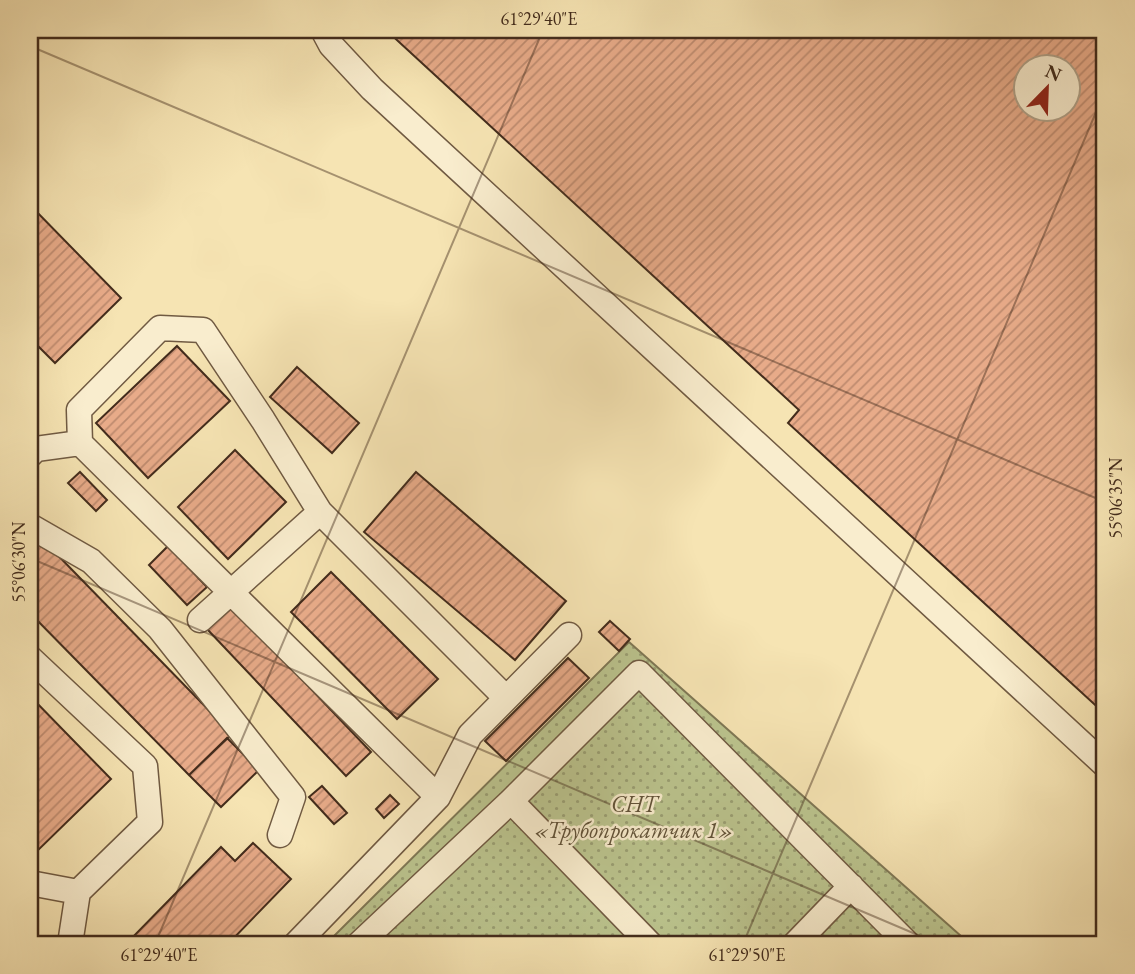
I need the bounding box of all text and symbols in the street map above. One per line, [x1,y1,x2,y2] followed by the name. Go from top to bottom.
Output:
[501,7,577,30] text: 61°29'40"E
[1012,52,1082,122] north arrow
[1041,58,1066,88] text: N
[1104,457,1127,538] text: 55°06'35"N
[7,521,30,602] text: 55°06'30"N
[534,789,734,845] park label: СНТ «Трубопрокатчик 1»
[121,943,197,966] text: 61°29'40"E
[709,943,785,966] text: 61°29'50"E

